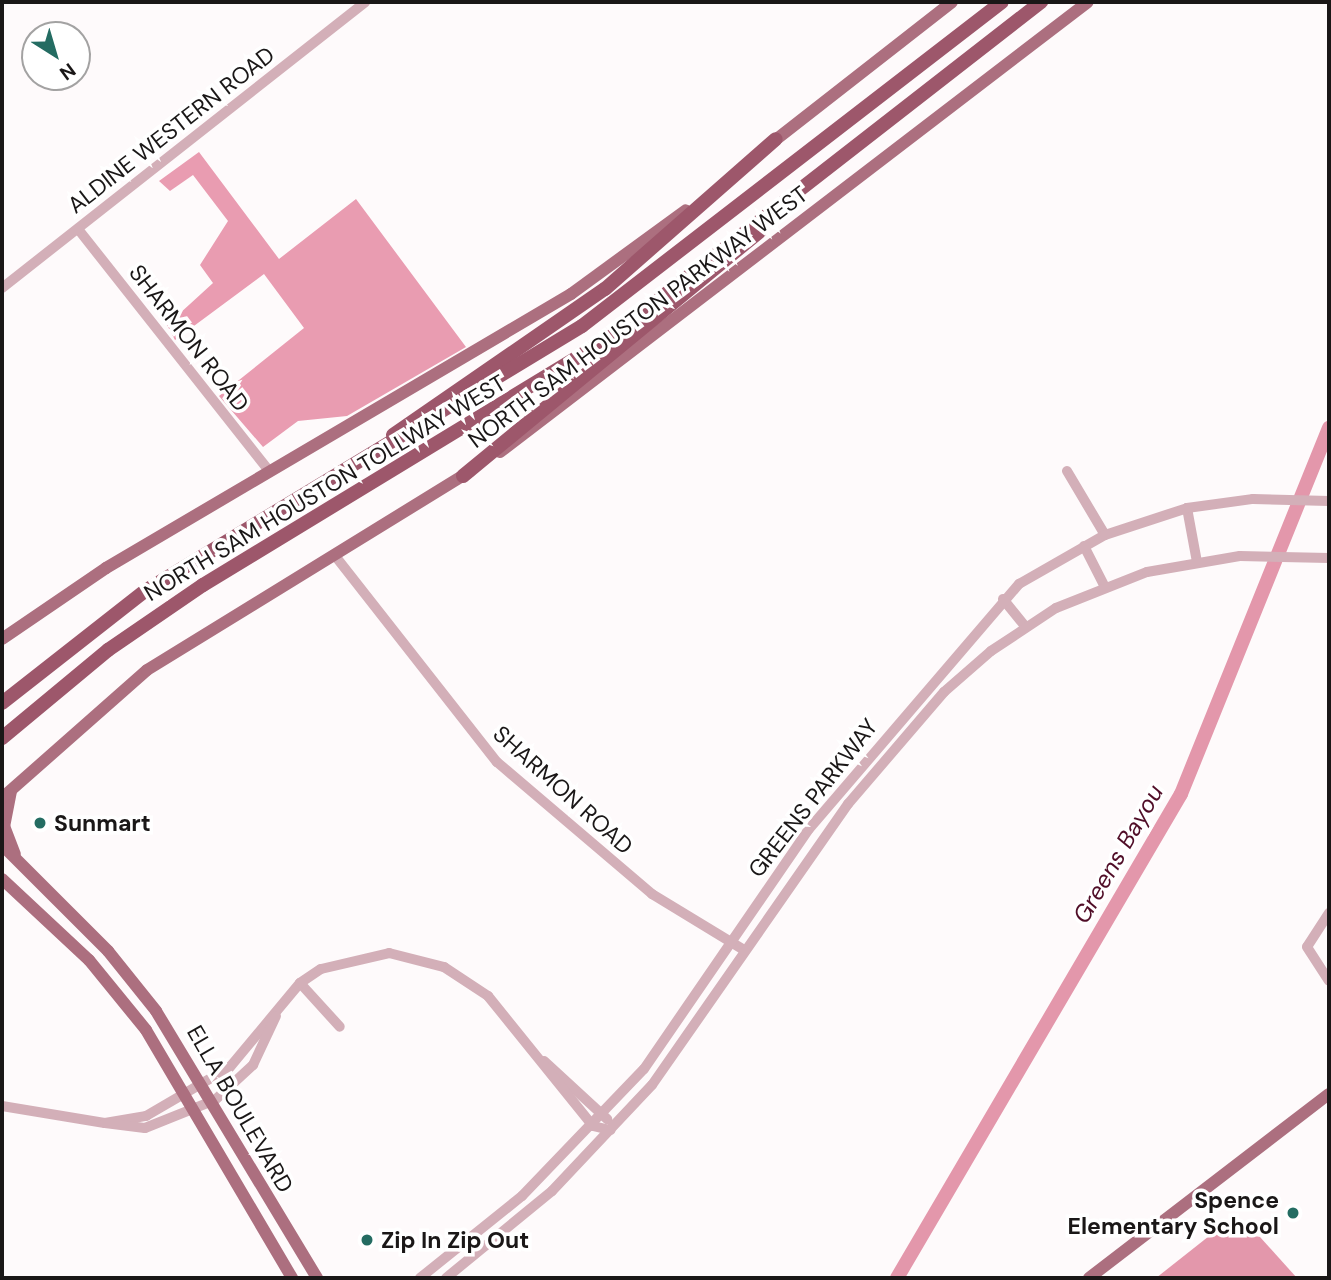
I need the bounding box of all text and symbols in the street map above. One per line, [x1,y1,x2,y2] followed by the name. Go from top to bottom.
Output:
[21,21,91,91] north arrow
[62,41,280,219] street label: ALDINE WESTERN ROAD
[463,180,813,454] street label: NORTH SAM HOUSTON PARKWAY WEST
[123,259,255,417] street label: SHARMON ROAD
[139,369,511,607] street label: NORTH SAM HOUSTON TOLLWAY WEST
[742,713,884,883] street label: GREENS PARKWAY
[487,720,639,860] street label: SHARMON ROAD
[1067,780,1169,928] water label: Greens Bayou
[54,809,151,837] place label: Sunmart
[32,815,48,831] marker: Sunmart
[181,1021,299,1197] street label: ELLA BOULEVARD
[1068,1186,1279,1240] place label: Spence Elementary School
[1285,1205,1301,1221] marker: Spence Elementary School
[381,1226,529,1254] place label: Zip In Zip Out
[359,1232,375,1248] marker: Zip In Zip Out

